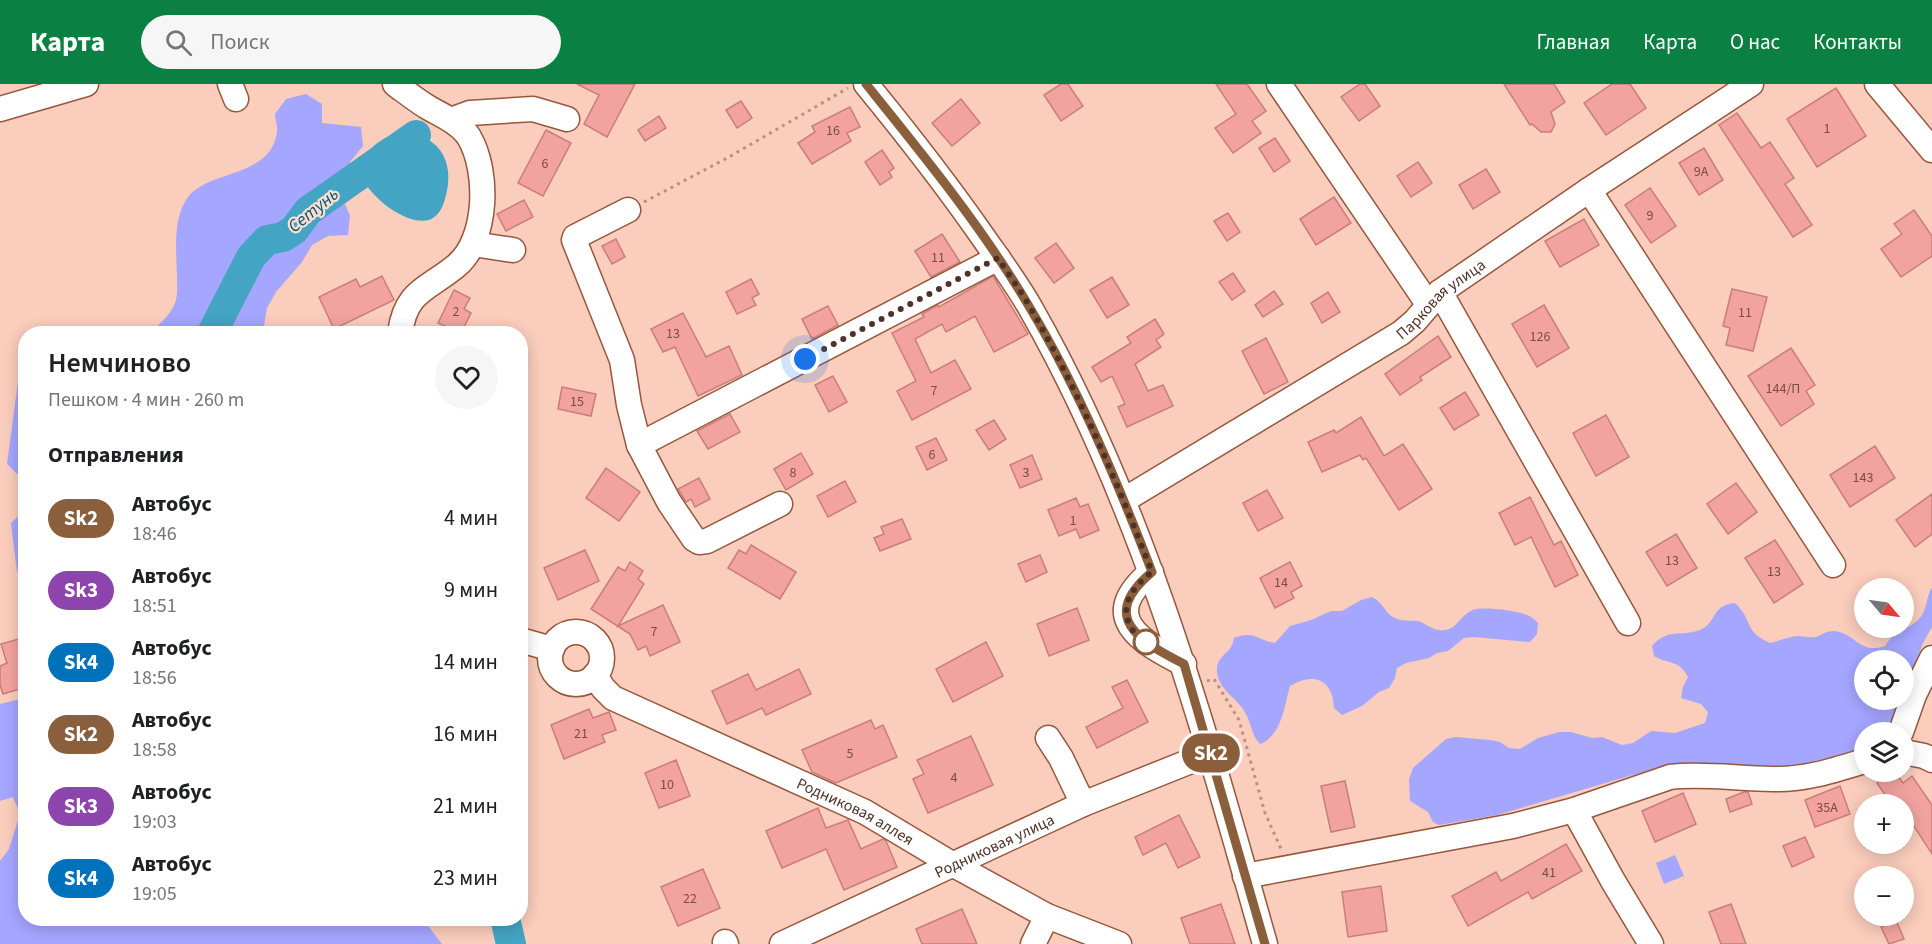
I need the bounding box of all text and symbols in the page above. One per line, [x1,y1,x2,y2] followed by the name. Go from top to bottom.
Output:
[141,15,561,69] search box
[30,22,105,62] text: Карта
[162,26,195,59] icon: search
[210,26,270,58] text: Поиск
[1537,27,1610,57] text: Главная
[1643,27,1697,57] text: Карта
[1730,27,1780,57] text: О нас
[1813,27,1902,57] text: Контакты
[1824,119,1831,139] house number: 1
[826,121,840,141] house number: 16
[542,154,549,174] house number: 6
[1694,162,1709,182] house number: 9А
[283,182,344,239] water label: Сетунь
[1647,206,1654,226] house number: 9
[931,248,945,268] house number: 11
[1391,254,1490,345] street label: Парковая улица
[453,302,460,322] house number: 2
[1738,303,1752,323] house number: 11
[666,324,680,344] house number: 13
[1530,327,1550,347] house number: 126
[48,343,191,383] text: Немчиново
[790,344,820,374] your location
[435,346,498,409] button: heart
[1766,379,1800,399] house number: 144/П
[931,381,938,401] house number: 7
[48,386,244,414] text: Пешком · 4 мин · 260 m
[570,392,584,412] house number: 15
[48,439,184,471] text: Отправления
[929,445,936,465] house number: 6
[790,463,797,483] house number: 8
[1023,463,1030,483] house number: 3
[1853,468,1873,488] house number: 143
[132,488,212,520] text: Автобус
[444,502,498,534] text: 4 мин
[64,503,98,533] text: Sk2
[1070,511,1077,531] house number: 1
[132,520,177,548] text: 18:46
[1665,551,1679,571] house number: 13
[132,560,212,592] text: Автобус
[1767,562,1781,582] house number: 13
[1274,573,1288,593] house number: 14
[444,574,498,606] text: 9 мин
[64,575,98,605] text: Sk3
[1854,578,1914,638] north arrow
[1854,578,1914,926] map controls
[132,592,177,620] text: 18:51
[651,622,658,642] house number: 7
[1133,629,1159,655] unlabelled marker
[132,632,212,664] text: Автобус
[433,646,498,678] text: 14 мин
[64,647,98,677] text: Sk4
[1854,650,1914,710] button: locate
[132,664,177,692] text: 18:56
[132,704,212,736] text: Автобус
[433,718,498,750] text: 16 мин
[64,719,98,749] text: Sk2
[1854,722,1914,782] button: layers
[574,724,588,744] house number: 21
[1176,734,1246,772] line badge: Sk2
[132,736,177,764] text: 18:58
[1194,738,1228,768] text: Sk2
[847,744,854,764] house number: 5
[951,768,958,788] house number: 4
[793,773,918,851] street label: Родниковая аллея
[660,775,674,795] house number: 10
[132,776,212,808] text: Автобус
[433,790,498,822] text: 21 мин
[64,791,98,821] text: Sk3
[1854,794,1914,854] button: +
[1816,798,1838,818] house number: 35А
[132,808,177,836] text: 19:03
[931,809,1058,884] street label: Родниковая улица
[132,848,212,880] text: Автобус
[433,862,498,894] text: 23 мин
[64,863,98,893] text: Sk4
[1542,863,1556,883] house number: 41
[1854,866,1914,926] button: −
[132,880,177,908] text: 19:05
[683,889,697,909] house number: 22

